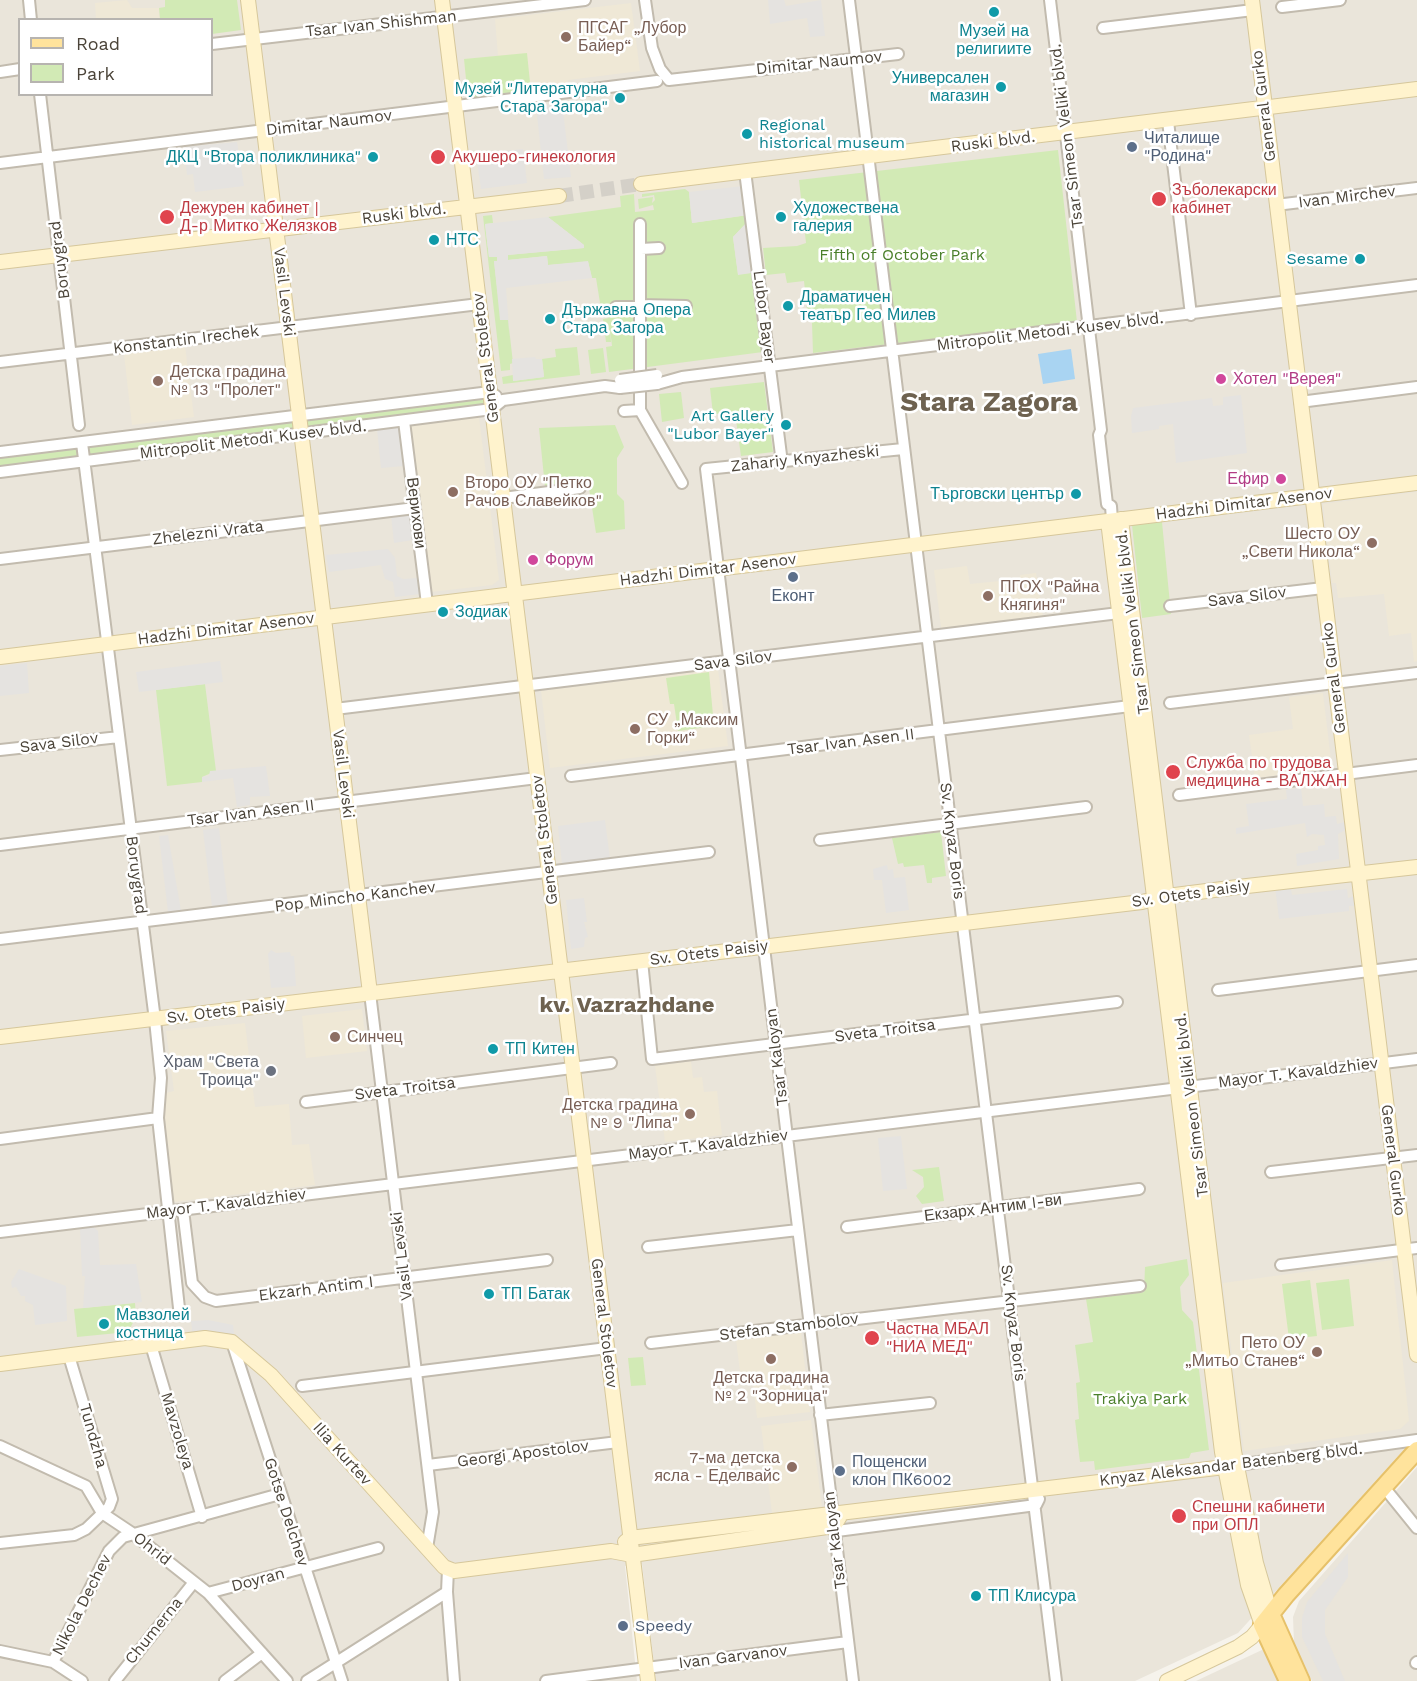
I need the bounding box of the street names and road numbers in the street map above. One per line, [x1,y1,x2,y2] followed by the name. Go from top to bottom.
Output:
[304,7,458,41] street label: Tsar Ivan Shishman
[1046,43,1088,229] street label: Tsar Simeon Veliki blvd.
[755,47,883,79] street label: Dimitar Naumov
[1248,49,1280,163] street label: General Gurko
[265,106,393,140] street label: Dimitar Naumov
[950,127,1036,157] street label: Ruski blvd.
[1297,182,1397,212] street label: Ivan Mirchev
[361,199,447,229] street label: Ruski blvd.
[46,220,74,300] street label: Boruygrad
[269,246,299,338] street label: Vasil Levski
[749,269,779,365] street label: Lubor Bayer
[469,292,503,424] street label: General Stoletov
[935,309,1165,355] street label: Mitropolit Metodi Kusev blvd.
[112,322,260,358] street label: Konstantin Irechek
[138,417,368,463] street label: Mitropolit Metodi Kusev blvd.
[730,442,880,476] street label: Zahariy Knyazheski
[402,476,430,550] street label: Верихови
[1155,484,1333,524] street label: Hadzhi Dimitar Asenov
[151,517,265,549] street label: Zhelezni Vrata
[1112,529,1154,715] street label: Tsar Simeon Veliki blvd.
[619,550,797,590] street label: Hadzhi Dimitar Asenov
[1207,583,1287,611] street label: Sava Silov
[137,609,315,649] street label: Hadzhi Dimitar Asenov
[1318,621,1350,735] street label: General Gurko
[693,647,773,675] street label: Sava Silov
[786,725,916,759] street label: Tsar Ivan Asen II
[328,728,358,820] street label: Vasil Levski
[19,729,99,757] street label: Sava Silov
[528,774,562,906] street label: General Stoletov
[935,781,969,901] street label: Sv. Knyaz Boris
[186,796,316,830] street label: Tsar Ivan Asen II
[122,835,150,915] street label: Boruygrad
[1131,876,1251,912] street label: Sv. Otets Paisiy
[273,878,437,916] street label: Pop Mincho Kanchev
[649,936,769,970] street label: Sv. Otets Paisiy
[166,994,286,1028] street label: Sv. Otets Paisiy
[761,1007,793,1107] street label: Tsar Kaloyan
[1171,1012,1213,1198] street label: Tsar Simeon Veliki blvd.
[833,1015,937,1047] street label: Sveta Troitsa
[1217,1054,1379,1092] street label: Mayor T. Kavaldzhiev
[353,1073,457,1105] street label: Sveta Troitsa
[1377,1103,1409,1217] street label: General Gurko
[627,1126,789,1164] street label: Mayor T. Kavaldzhiev
[145,1185,307,1223] street label: Mayor T. Kavaldzhiev
[923,1190,1063,1226] street label: Екзарх Антим I-ви
[387,1210,417,1302] street label: Vasil Levski
[587,1257,621,1389] street label: General Stoletov
[996,1263,1030,1383] street label: Sv. Knyaz Boris
[258,1272,374,1306] street label: Ekzarh Antim I
[718,1309,860,1345] street label: Stefan Stambolov
[156,1390,198,1472] street label: Mavzoleya
[75,1402,111,1470] street label: Tundzha
[309,1418,375,1490] street label: Ilia Kurtev
[456,1436,590,1472] street label: Georgi Apostolov
[1098,1439,1364,1491] street label: Knyaz Aleksandar Batenberg blvd.
[259,1455,313,1569] street label: Gotse Delchev
[819,1490,851,1590] street label: Tsar Kaloyan
[129,1528,175,1570] street label: Ohrid
[48,1551,116,1659] street label: Nikola Dechev
[229,1564,287,1596] street label: Doyran
[121,1594,187,1668] street label: Chumerna
[678,1641,788,1673] street label: Ivan Garvanov

